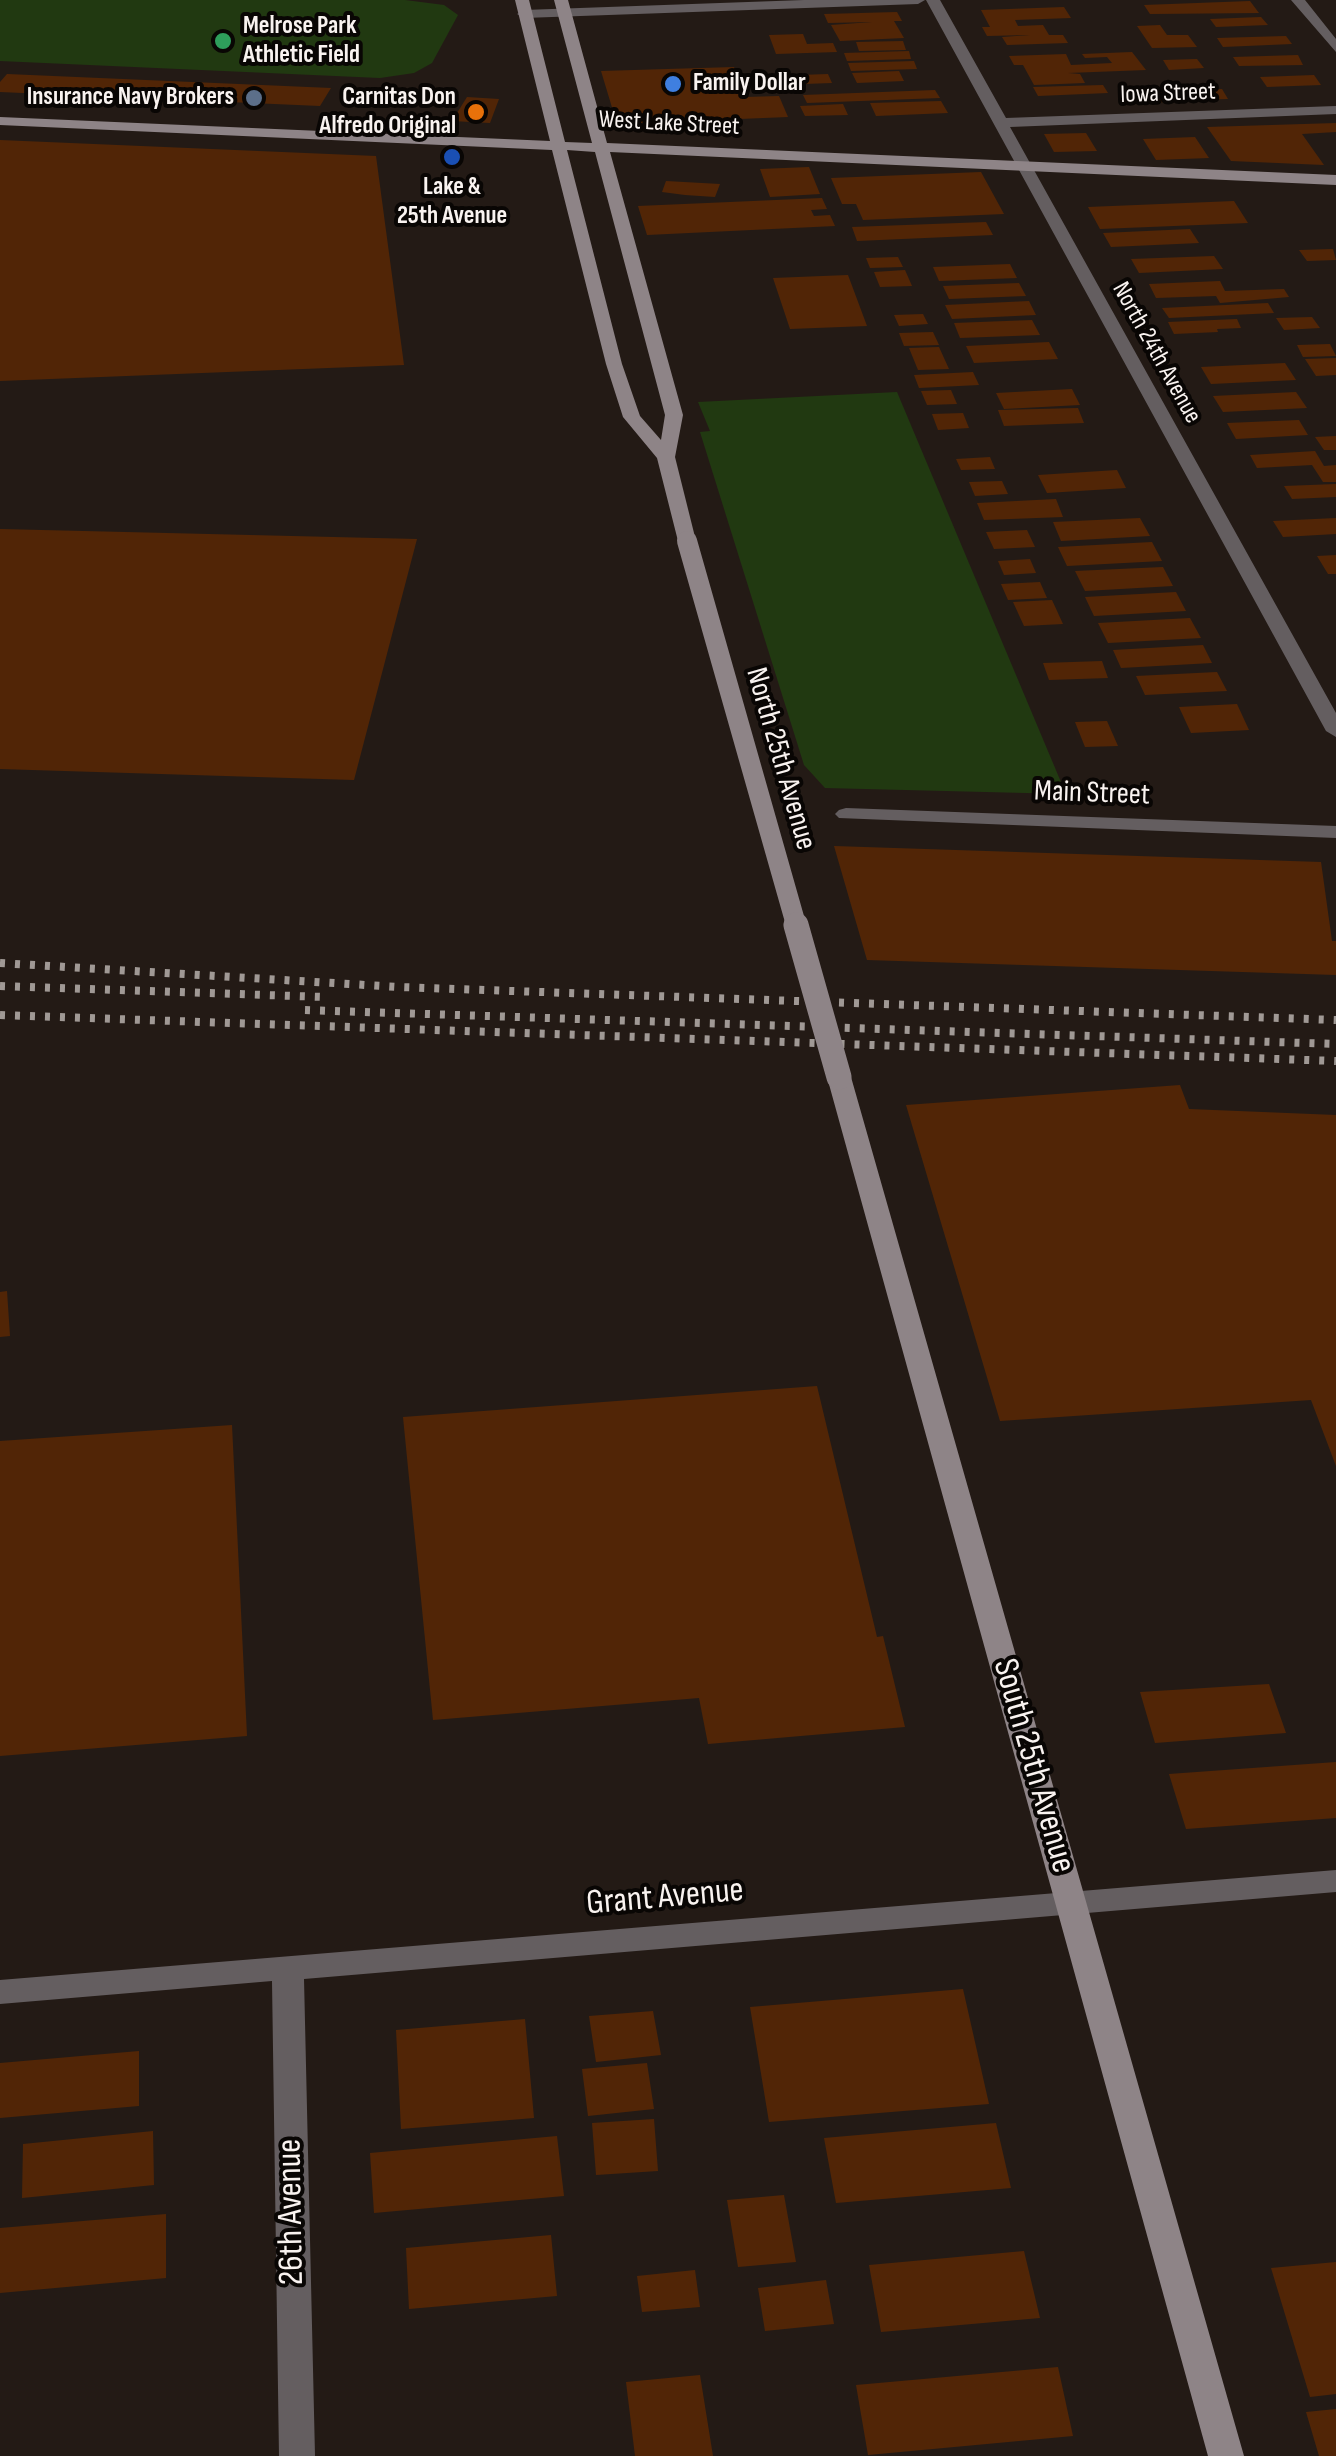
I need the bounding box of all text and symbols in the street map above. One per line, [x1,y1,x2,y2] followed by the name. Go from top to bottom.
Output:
[243,12,360,71] place label: Melrose Park Athletic Field
[212,30,234,52] marker: Melrose Park Athletic Field
[693,69,806,99] place label: Family Dollar
[662,73,684,95] marker: Family Dollar
[1120,77,1216,111] street label: Iowa Street
[27,83,234,113] place label: Insurance Navy Brokers
[319,83,456,142] place label: Carnitas Don Alfredo Original
[243,87,265,109] marker: Insurance Navy Brokers
[465,101,487,123] marker: Carnitas Don Alfredo Original
[598,105,740,143] street label: West Lake Street
[441,146,463,168] marker: Lake & 25th Avenue
[397,173,507,232] place label: Lake & 25th Avenue
[1105,277,1207,429] street label: North 24th Avenue
[737,664,823,854] street label: North 25th Avenue
[1033,774,1151,814] street label: Main Street
[982,1654,1084,1878] street label: South 25th Avenue
[585,1870,745,1926] street label: Grant Avenue
[270,2138,314,2286] street label: 26th Avenue

